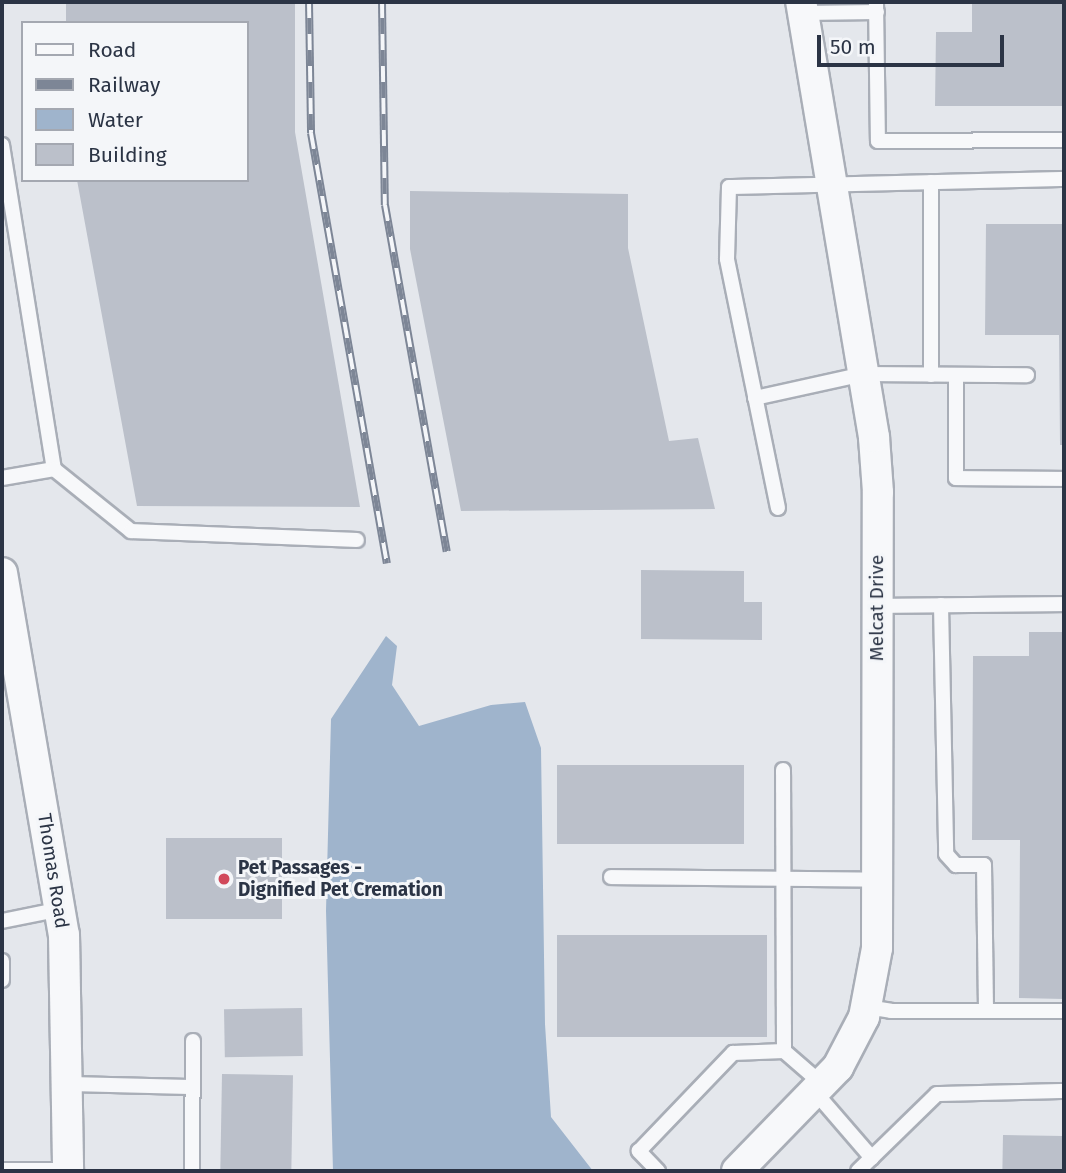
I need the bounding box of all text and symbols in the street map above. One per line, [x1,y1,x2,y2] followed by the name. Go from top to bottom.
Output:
[21,21,248,182] legend
[821,21,1008,65] scale bar
[830,34,876,60] text: 50 m
[88,37,136,63] text: Road
[88,72,160,98] text: Railway
[88,107,143,133] text: Water
[88,142,167,168] text: Building
[866,555,888,661] street label: Melcat Drive
[33,812,73,930] street label: Thomas Road
[238,857,443,901] place label: Pet Passages - Dignified Pet Cremation
[216,871,232,887] marker: Pet Passages - Dignified Pet Cremation

